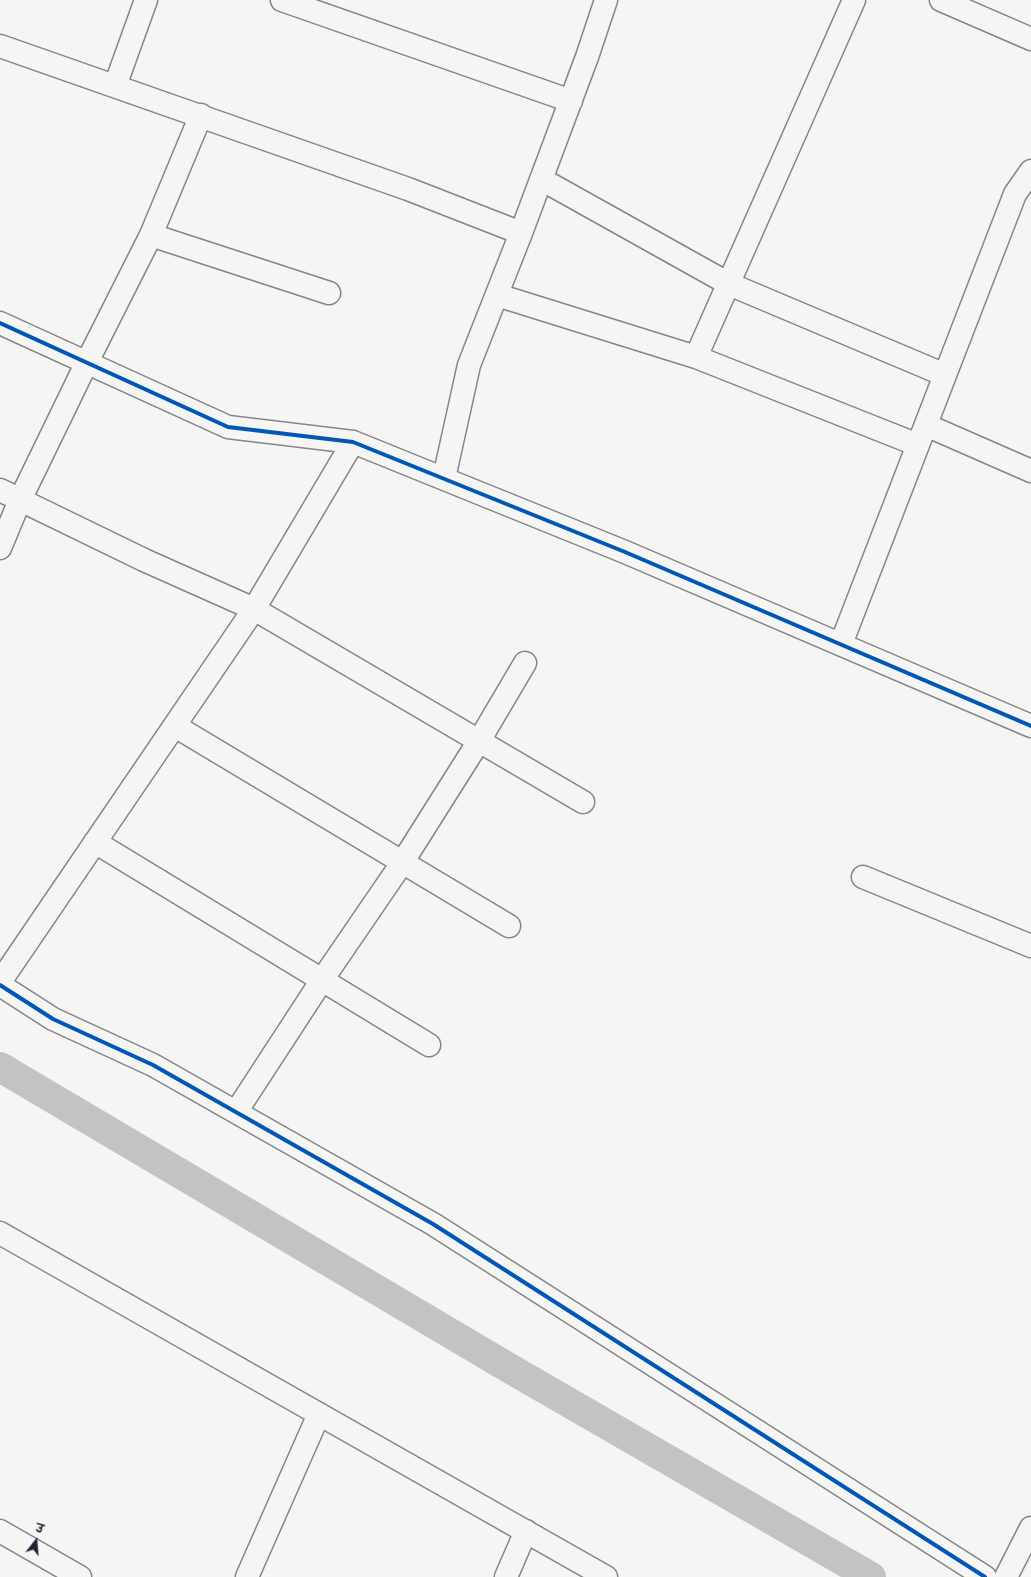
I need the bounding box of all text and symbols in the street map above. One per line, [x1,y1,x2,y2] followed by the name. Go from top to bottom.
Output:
[16,1521,56,1561] north arrow
[34,1522,45,1536] text: उ

